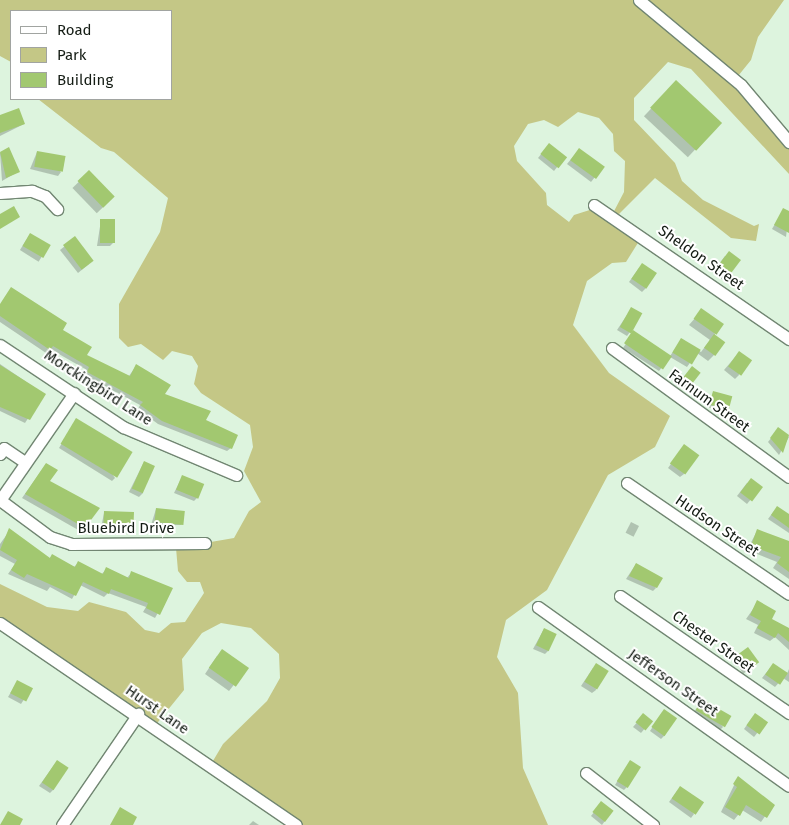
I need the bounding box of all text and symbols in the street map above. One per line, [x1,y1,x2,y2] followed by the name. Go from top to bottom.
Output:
[10,10,172,100] legend
[57,21,92,39] text: Road
[57,46,87,64] text: Park
[57,71,113,89] text: Building
[655,222,747,294] street label: Sheldon Street
[41,346,155,430] street label: Morckingbird Lane
[665,366,753,436] street label: Farnum Street
[672,491,762,561] street label: Hudson Street
[77,520,175,538] street label: Bluebird Drive
[669,607,757,677] street label: Chester Street
[625,645,721,721] street label: Jefferson Street
[122,682,192,738] street label: Hurst Lane

